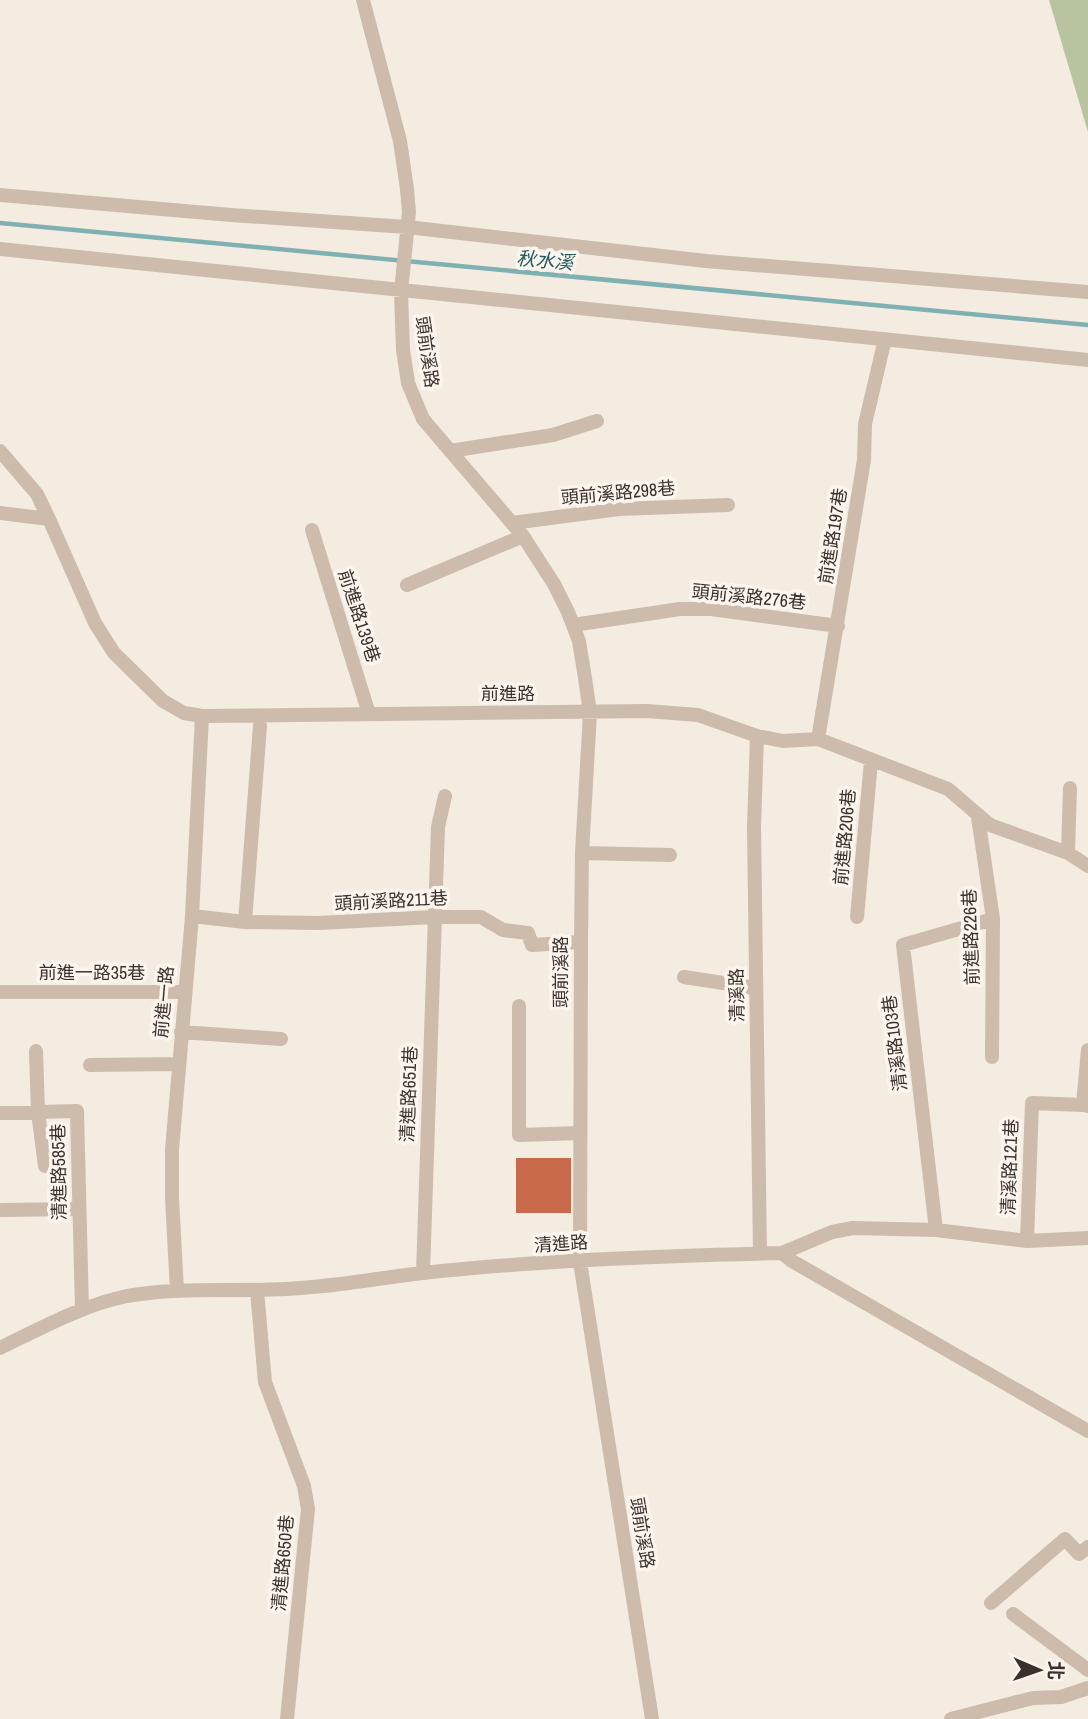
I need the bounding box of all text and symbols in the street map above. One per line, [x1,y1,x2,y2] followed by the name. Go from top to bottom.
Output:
[515,245,578,276] water label: 秋水溪
[410,315,445,389] street label: 頭前溪路
[560,475,676,510] street label: 頭前溪路298巷
[813,486,852,586] street label: 前進路197巷
[333,566,386,666] street label: 前進路139巷
[691,578,807,615] street label: 頭前溪路276巷
[481,681,535,706] street label: 前進路
[828,788,861,886] street label: 前進路206巷
[334,885,448,916] street label: 頭前溪路211巷
[956,888,985,986] street label: 前進路226巷
[548,936,573,1008] street label: 頭前溪路
[39,960,145,985] street label: 前進一路35巷
[148,965,179,1039] street label: 前進一路
[724,968,749,1022] street label: 清溪路
[876,994,913,1093] street label: 清溪路103巷
[394,1045,423,1143] street label: 清進路651巷
[995,1118,1024,1216] street label: 清溪路121巷
[45,1123,72,1221] street label: 清進路585巷
[533,1229,589,1258] street label: 清進路
[625,1495,660,1570] street label: 頭前溪路
[266,1514,299,1612] street label: 清進路650巷
[1004,1635,1074,1705] north arrow
[1043,1661,1069,1681] text: 北

